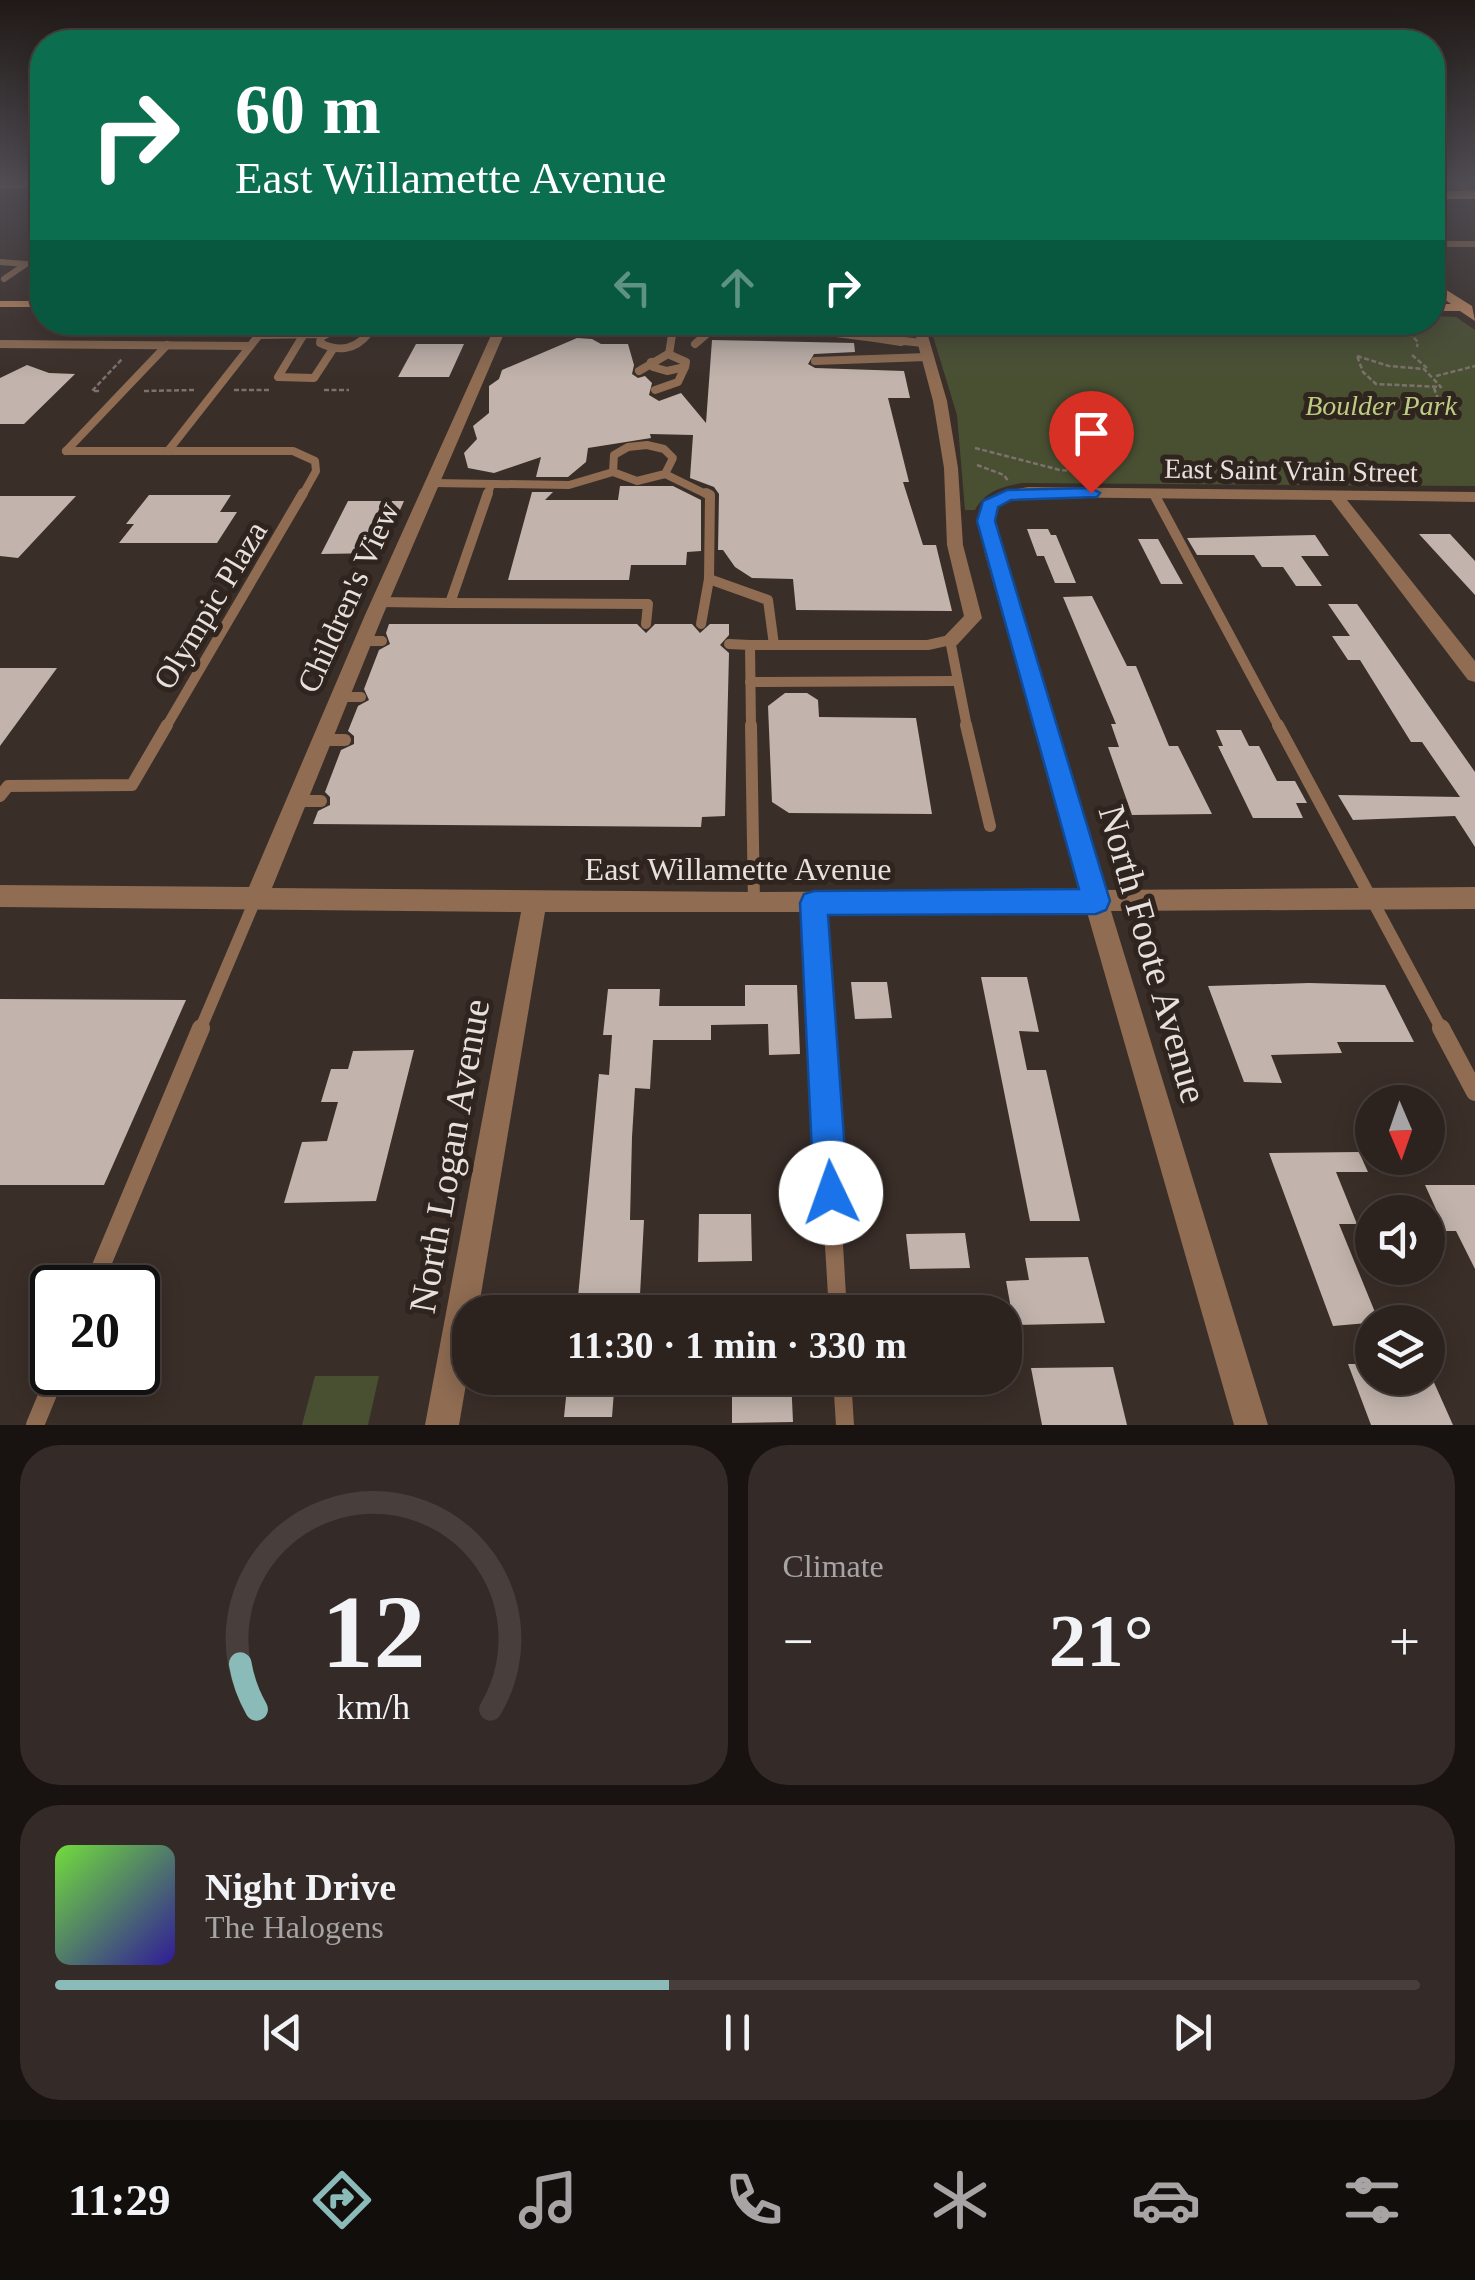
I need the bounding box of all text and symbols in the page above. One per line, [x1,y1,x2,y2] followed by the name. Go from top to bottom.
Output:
[70,70,200,200] icon: right
[235,71,381,148] text: 60 m
[235,153,666,203] text: East Willamette Avenue
[605,260,660,315] icon: left
[710,260,765,315] icon: ahead
[815,260,870,315] icon: right
[1305,390,1457,421] park label: Boulder Park
[1049,391,1134,494] pin
[1064,406,1119,461] icon: arrive
[1164,453,1418,488] street label: East Saint Vrain Street
[290,496,406,698] street label: Children's View
[146,515,274,695] street label: Olympic Plaza
[1090,800,1216,1108] street label: North Foote Avenue
[585,851,891,887] street label: East Willamette Avenue
[401,996,497,1316] street label: North Logan Avenue
[1355,1085,1445,1175] north arrow
[1355,1085,1445,1395] map controls
[779,1141,883,1245] position arrow
[1355,1195,1445,1285] button: sound
[30,1265,160,1395] speed limit sign: 20
[1355,1305,1445,1395] button: layers
[567,1324,907,1366] text: 11:30 · 1 min · 330 m
[783,1548,884,1584] text: Climate
[322,1574,426,1689] text: 12
[1049,1599,1154,1682] text: 21°
[783,1611,814,1672] text: −
[1389,1611,1420,1672] text: +
[337,1687,411,1727] text: km/h
[205,1866,396,1908] text: Night Drive
[205,1909,384,1945] text: The Halogens
[255,2005,310,2060] icon: previous
[710,2005,765,2060] icon: pause
[1165,2005,1220,2060] icon: next
[307,2165,377,2235] icon: directions
[513,2165,583,2235] icon: music
[719,2165,789,2235] icon: phone
[925,2165,995,2235] icon: climate
[1131,2165,1201,2235] icon: car
[1337,2165,1407,2235] icon: filters
[68,2175,171,2225] text: 11:29

